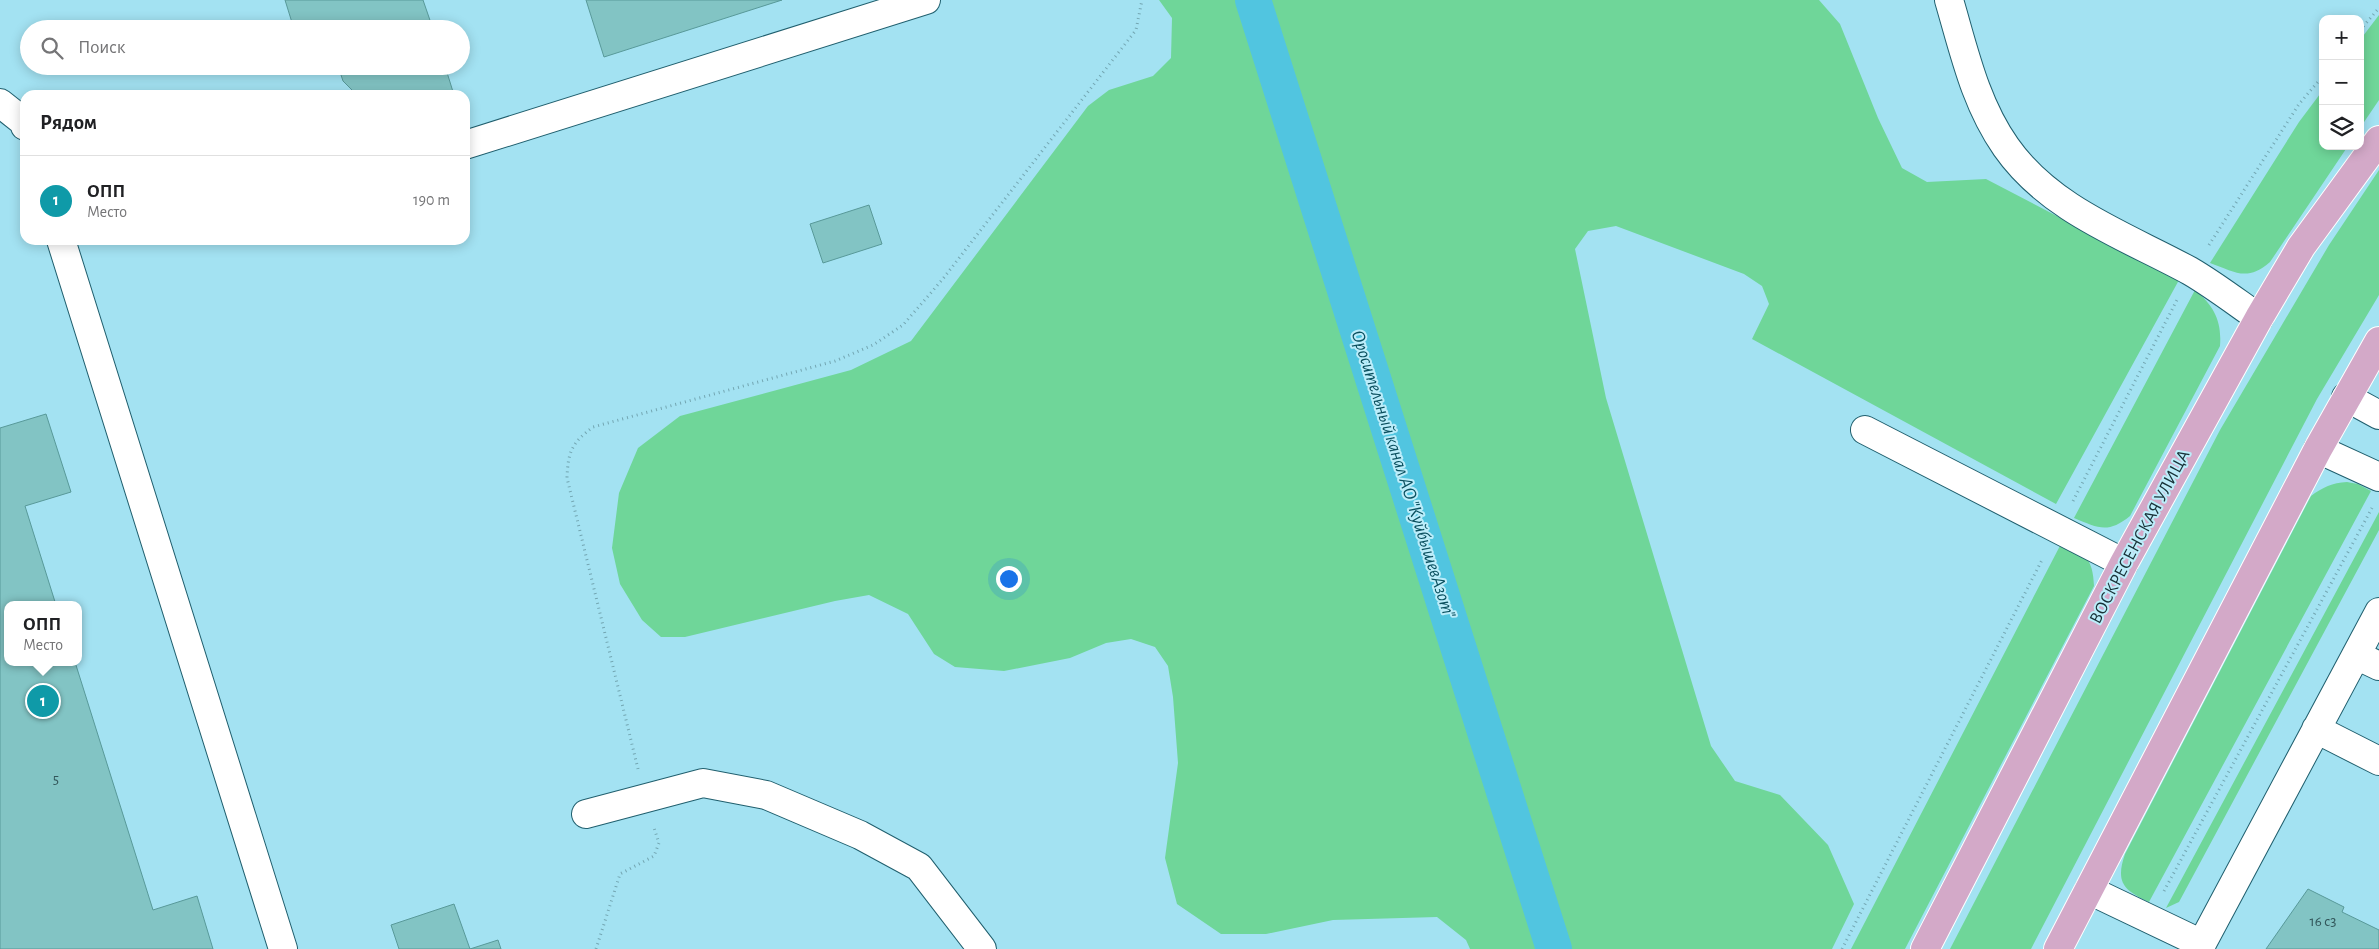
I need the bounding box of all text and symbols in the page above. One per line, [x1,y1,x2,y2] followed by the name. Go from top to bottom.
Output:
[2319,15,2364,150] map controls
[2319,15,2364,60] button: +
[20,20,470,75] search box
[38,34,66,62] icon: search
[78,38,125,57] text: Поиск
[2319,60,2364,105] button: −
[2319,105,2364,150] button: layers
[40,112,97,133] text: Рядом
[87,182,125,201] text: ОПП
[53,192,59,208] text: 1
[413,192,450,208] text: 190 m
[87,204,127,220] text: Место
[1347,328,1459,621] water label: Оросительный канал АО "КуйбышевАзот"
[2087,447,2194,627] street label: ВОСКРЕСЕНСКАЯ УЛИЦА
[996,566,1022,592] your location
[4,601,82,666] popup
[23,615,61,634] text: ОПП
[23,637,63,653] text: Место
[27,682,59,720] pin: 1
[53,772,59,787] house number: 5
[2310,914,2336,929] house number: 16 с3

